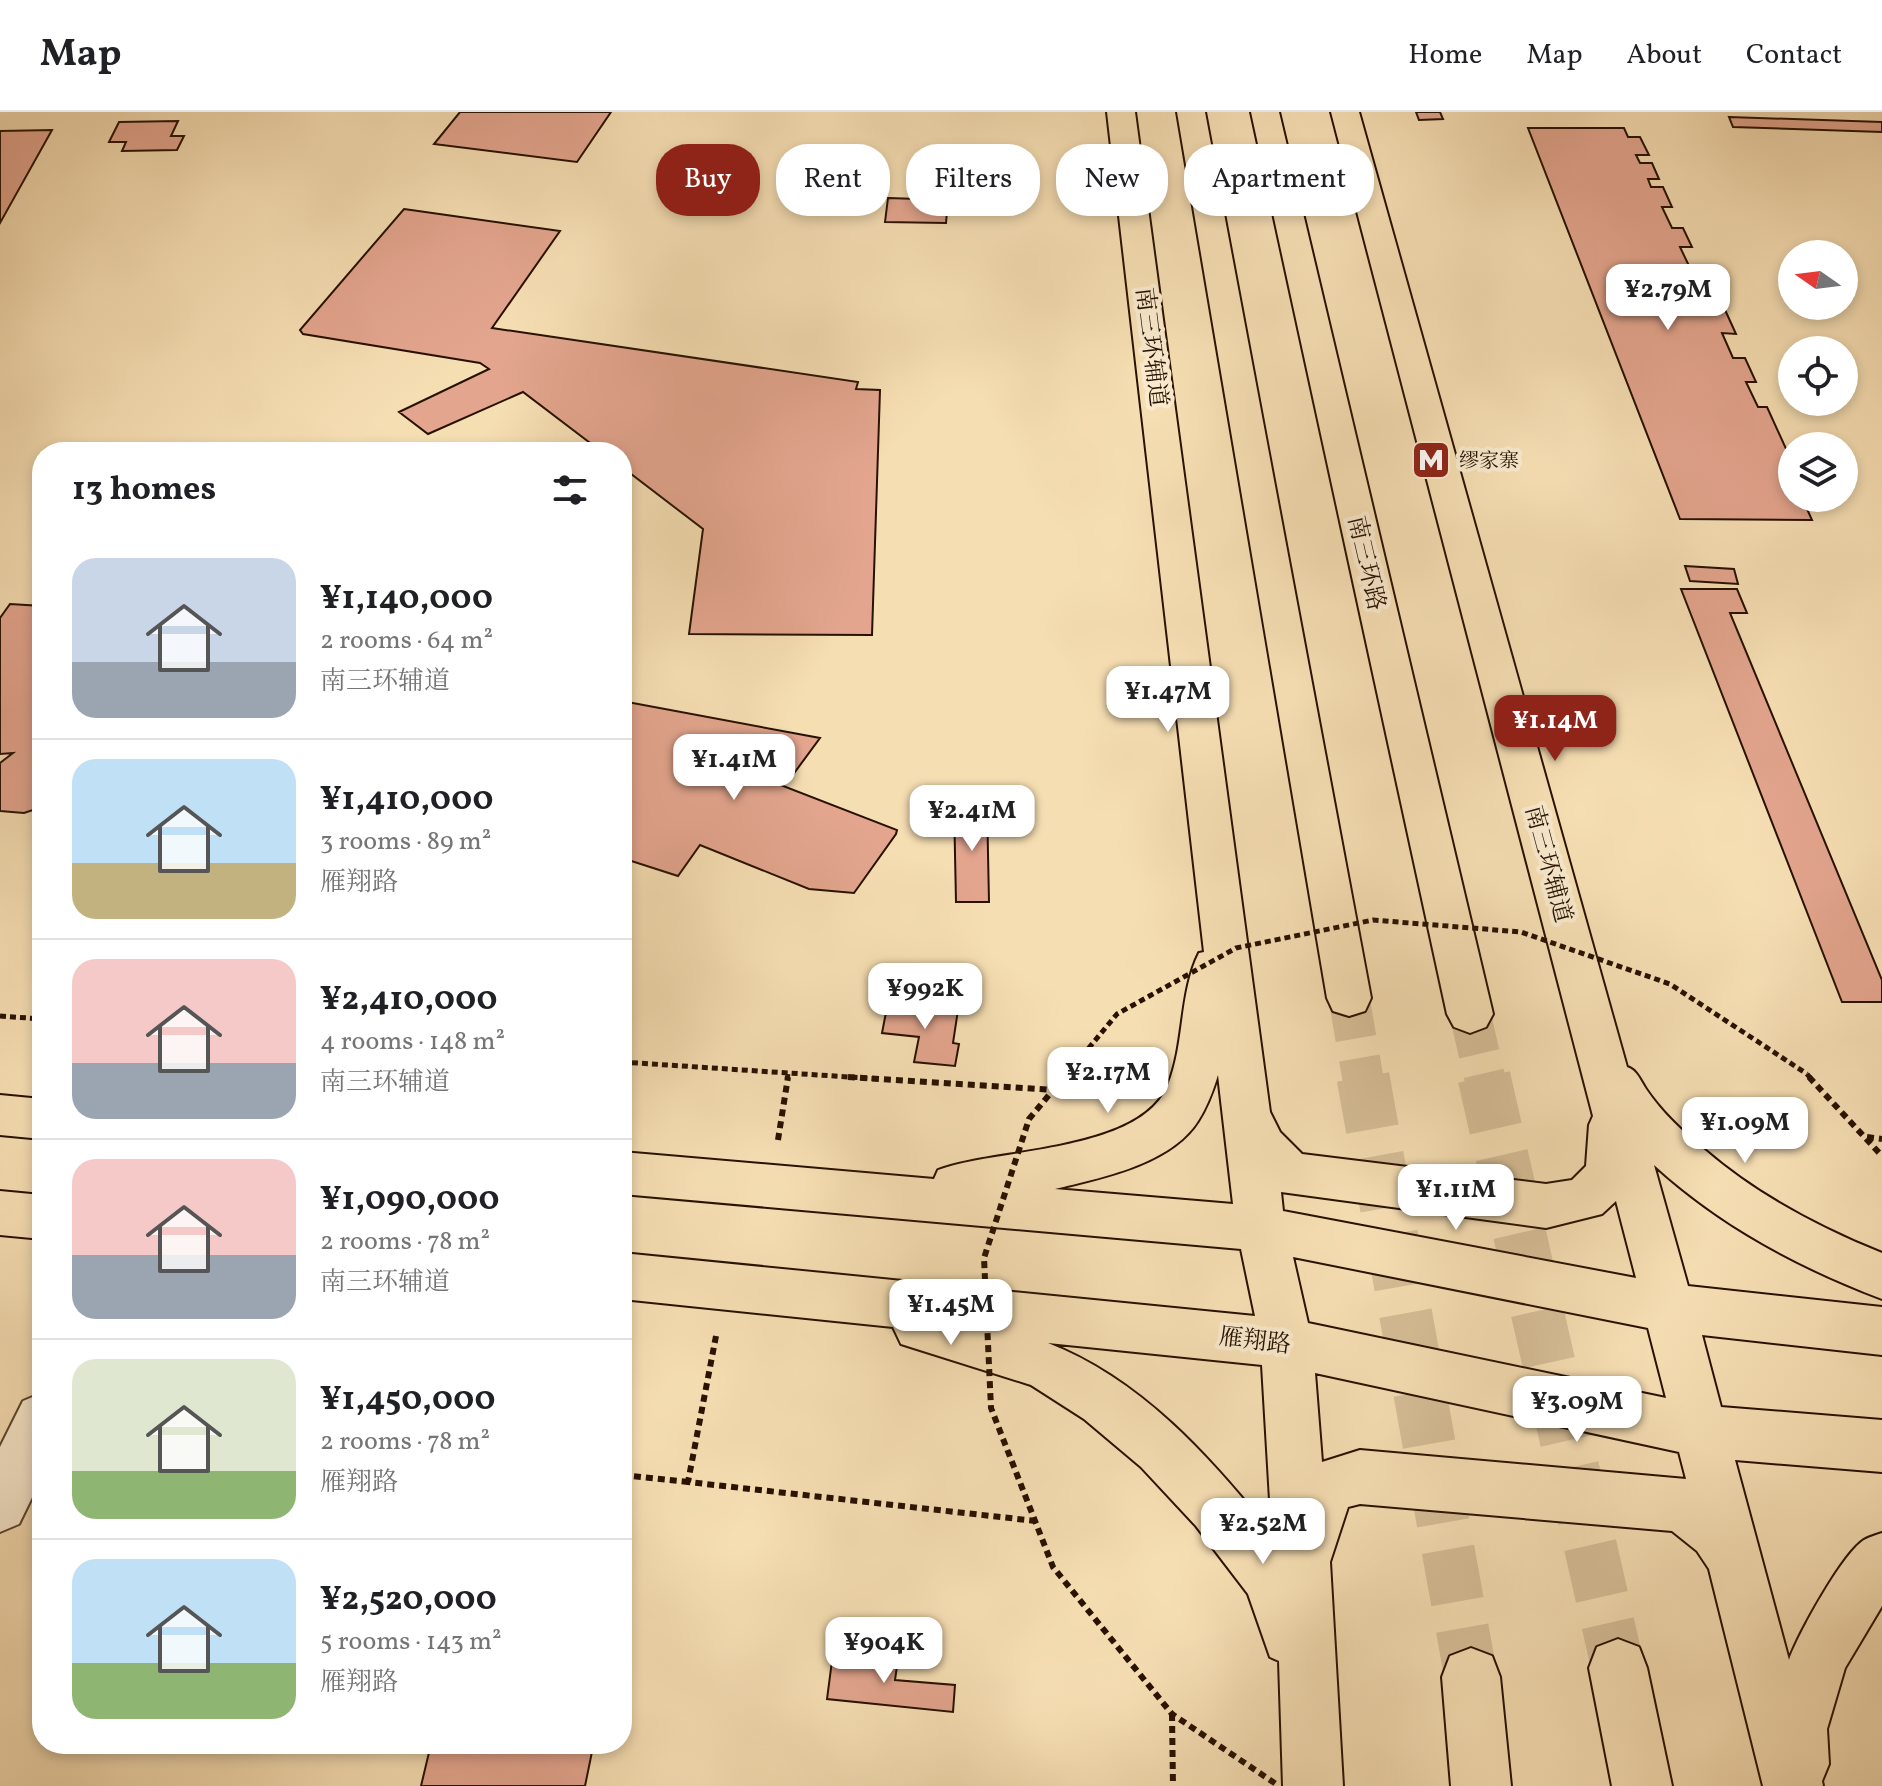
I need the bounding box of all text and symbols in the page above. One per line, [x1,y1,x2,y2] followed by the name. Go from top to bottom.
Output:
[40,29,121,82] text: Map
[1408,36,1482,75] text: Home
[1526,36,1582,75] text: Map
[1626,36,1702,75] text: About
[1746,36,1842,75] text: Contact
[656,144,760,216] chip: Buy
[776,144,890,216] chip: Rent
[906,144,1040,216] chip: Filters
[1056,144,1168,216] chip: New
[1184,144,1374,216] chip: Apartment
[1778,240,1858,320] north arrow
[1778,240,1858,512] map controls
[1603,264,1733,332] pin: ¥2.79M
[1624,272,1712,308] text: ¥2.79M
[1126,286,1174,409] street label: 南三环辅道
[1778,336,1858,416] button: locate
[1778,432,1858,512] button: layers
[1410,439,1452,481] metro station icon: 缪家寨
[1459,448,1519,476] place label: 缪家寨
[72,467,216,514] text: 13 homes
[548,468,592,512] icon: filters
[1338,513,1392,614] street label: 南三环路
[320,576,493,623] text: ¥1,140,000
[136,590,232,686] icon: home
[320,623,493,659] text: 2 rooms · 64 m²
[320,664,450,700] text: 南三环辅道
[1103,666,1233,734] pin: ¥1.47M
[1124,674,1212,710] text: ¥1.47M
[1490,695,1620,763] pin: ¥1.14M
[1512,703,1598,739] text: ¥1.14M
[669,734,799,802] pin: ¥1.41M
[691,742,777,778] text: ¥1.41M
[320,777,494,824] text: ¥1,410,000
[907,785,1037,853] pin: ¥2.41M
[136,791,232,887] icon: home
[928,793,1016,829] text: ¥2.41M
[1515,802,1579,927] street label: 南三环辅道
[320,824,491,860] text: 3 rooms · 89 m²
[320,865,398,901] text: 雁翔路
[869,963,981,1031] pin: ¥992K
[886,971,964,1007] text: ¥992K
[320,977,498,1024] text: ¥2,410,000
[136,991,232,1087] icon: home
[320,1024,505,1060] text: 4 rooms · 148 m²
[1043,1047,1173,1115] pin: ¥2.17M
[1065,1055,1151,1091] text: ¥2.17M
[320,1065,450,1101] text: 南三环辅道
[1680,1097,1810,1165] pin: ¥1.09M
[1700,1105,1790,1141] text: ¥1.09M
[1391,1164,1521,1232] pin: ¥1.11M
[1416,1172,1496,1208] text: ¥1.11M
[320,1177,499,1224] text: ¥1,090,000
[136,1191,232,1287] icon: home
[320,1224,490,1260] text: 2 rooms · 78 m²
[320,1265,450,1301] text: 南三环辅道
[886,1279,1016,1347] pin: ¥1.45M
[907,1287,995,1323] text: ¥1.45M
[1217,1321,1293,1363] street label: 雁翔路
[1512,1376,1642,1444] pin: ¥3.09M
[320,1377,495,1424] text: ¥1,450,000
[1531,1384,1623,1420] text: ¥3.09M
[136,1391,232,1487] icon: home
[320,1424,490,1460] text: 2 rooms · 78 m²
[320,1465,398,1501] text: 雁翔路
[1198,1498,1328,1566] pin: ¥2.52M
[1219,1506,1307,1542] text: ¥2.52M
[320,1577,497,1624] text: ¥2,520,000
[136,1591,232,1687] icon: home
[828,1617,940,1685] pin: ¥904K
[320,1624,502,1660] text: 5 rooms · 143 m²
[843,1625,925,1661] text: ¥904K
[320,1665,398,1701] text: 雁翔路

